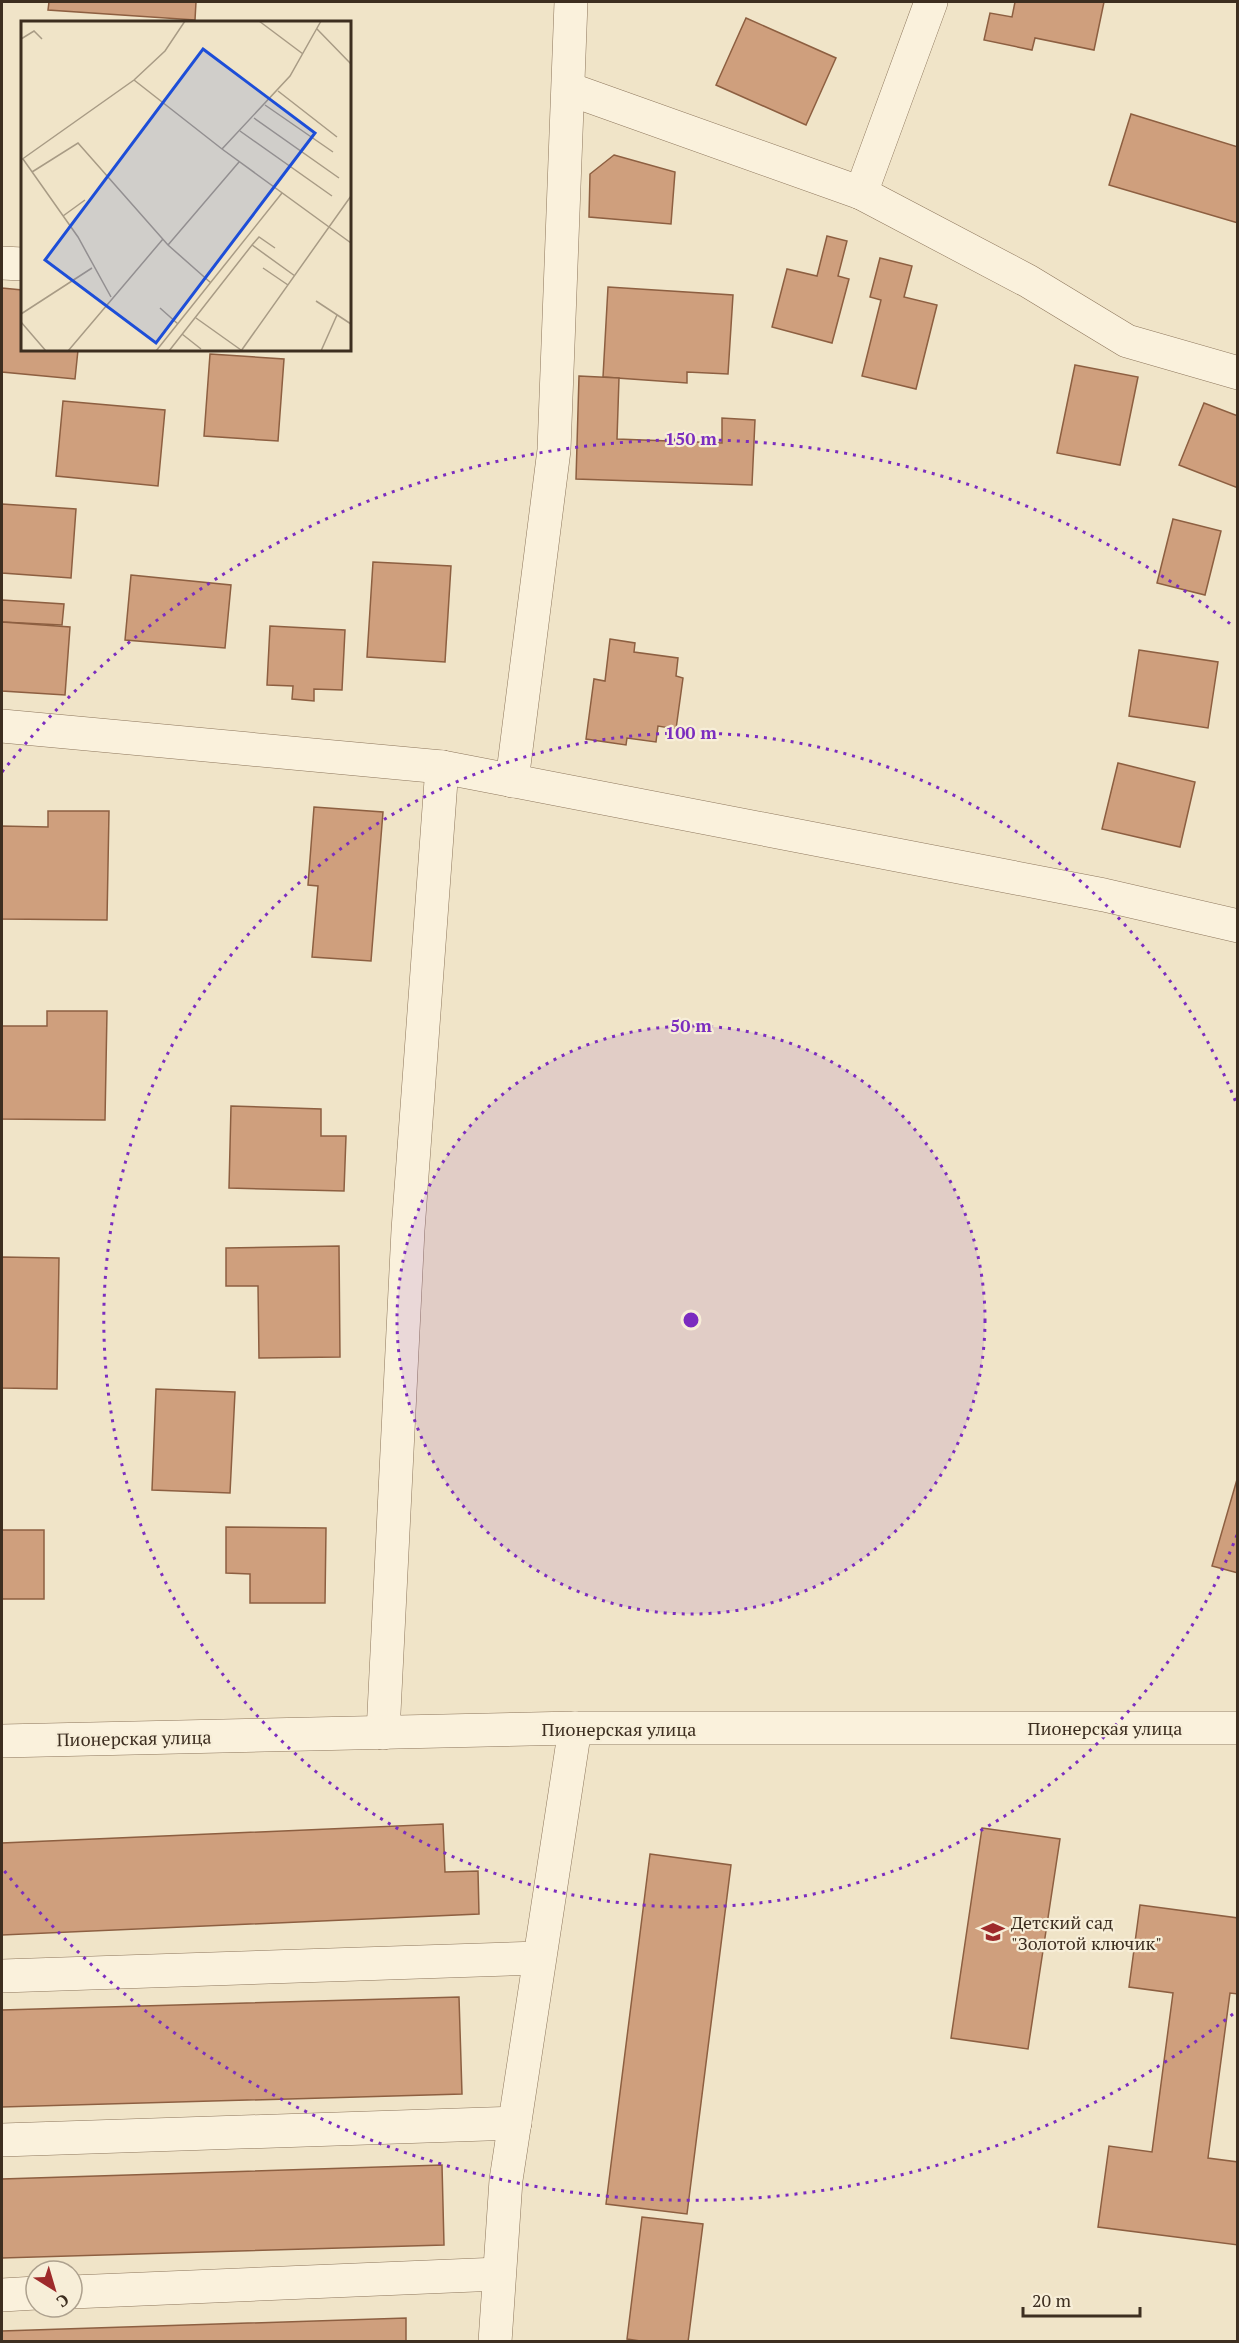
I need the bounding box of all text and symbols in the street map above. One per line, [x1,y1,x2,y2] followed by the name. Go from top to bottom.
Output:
[21,21,351,351] inset map
[665,426,717,450] text: 150 m
[665,720,717,744] text: 100 m
[670,1013,712,1037] text: 50 m
[681,1310,701,1330] centre of rings
[1028,1716,1182,1740] street label: Пионерская улица
[542,1717,696,1741] street label: Пионерская улица
[56,1725,212,1751] street label: Пионерская улица
[1011,1910,1162,1955] place label: Детский сад "Золотой ключик"
[980,1919,1006,1945] school or university icon: Детский сад "Золотой ключик"
[24,2259,84,2319] north arrow
[1023,2280,1140,2318] scale bar
[1032,2288,1072,2312] text: 20 m
[52,2289,74,2313] text: С

